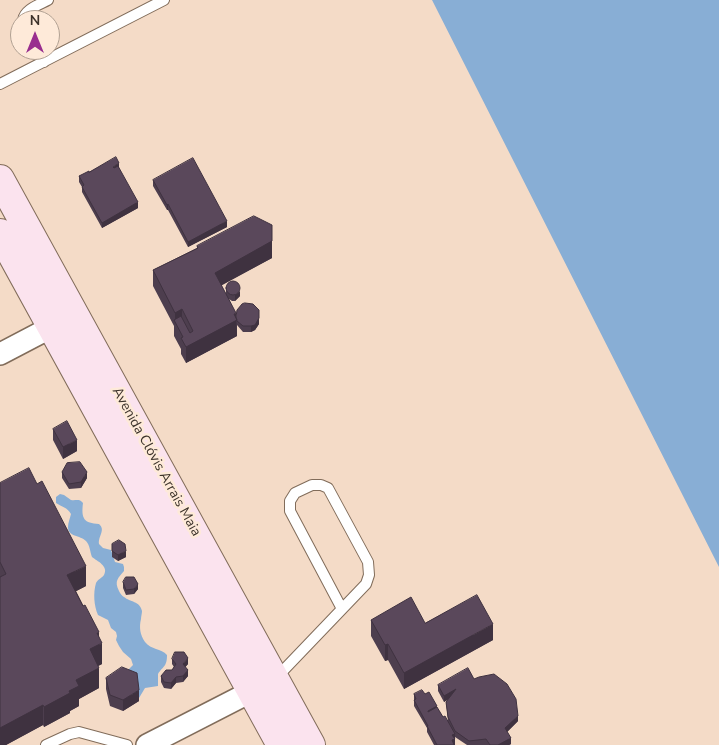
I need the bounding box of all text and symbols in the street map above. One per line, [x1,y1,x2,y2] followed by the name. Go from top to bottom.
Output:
[10,10,60,60] north arrow
[30,11,40,30] text: N
[108,384,204,540] street label: Avenida Clóvis Arrais Maia

